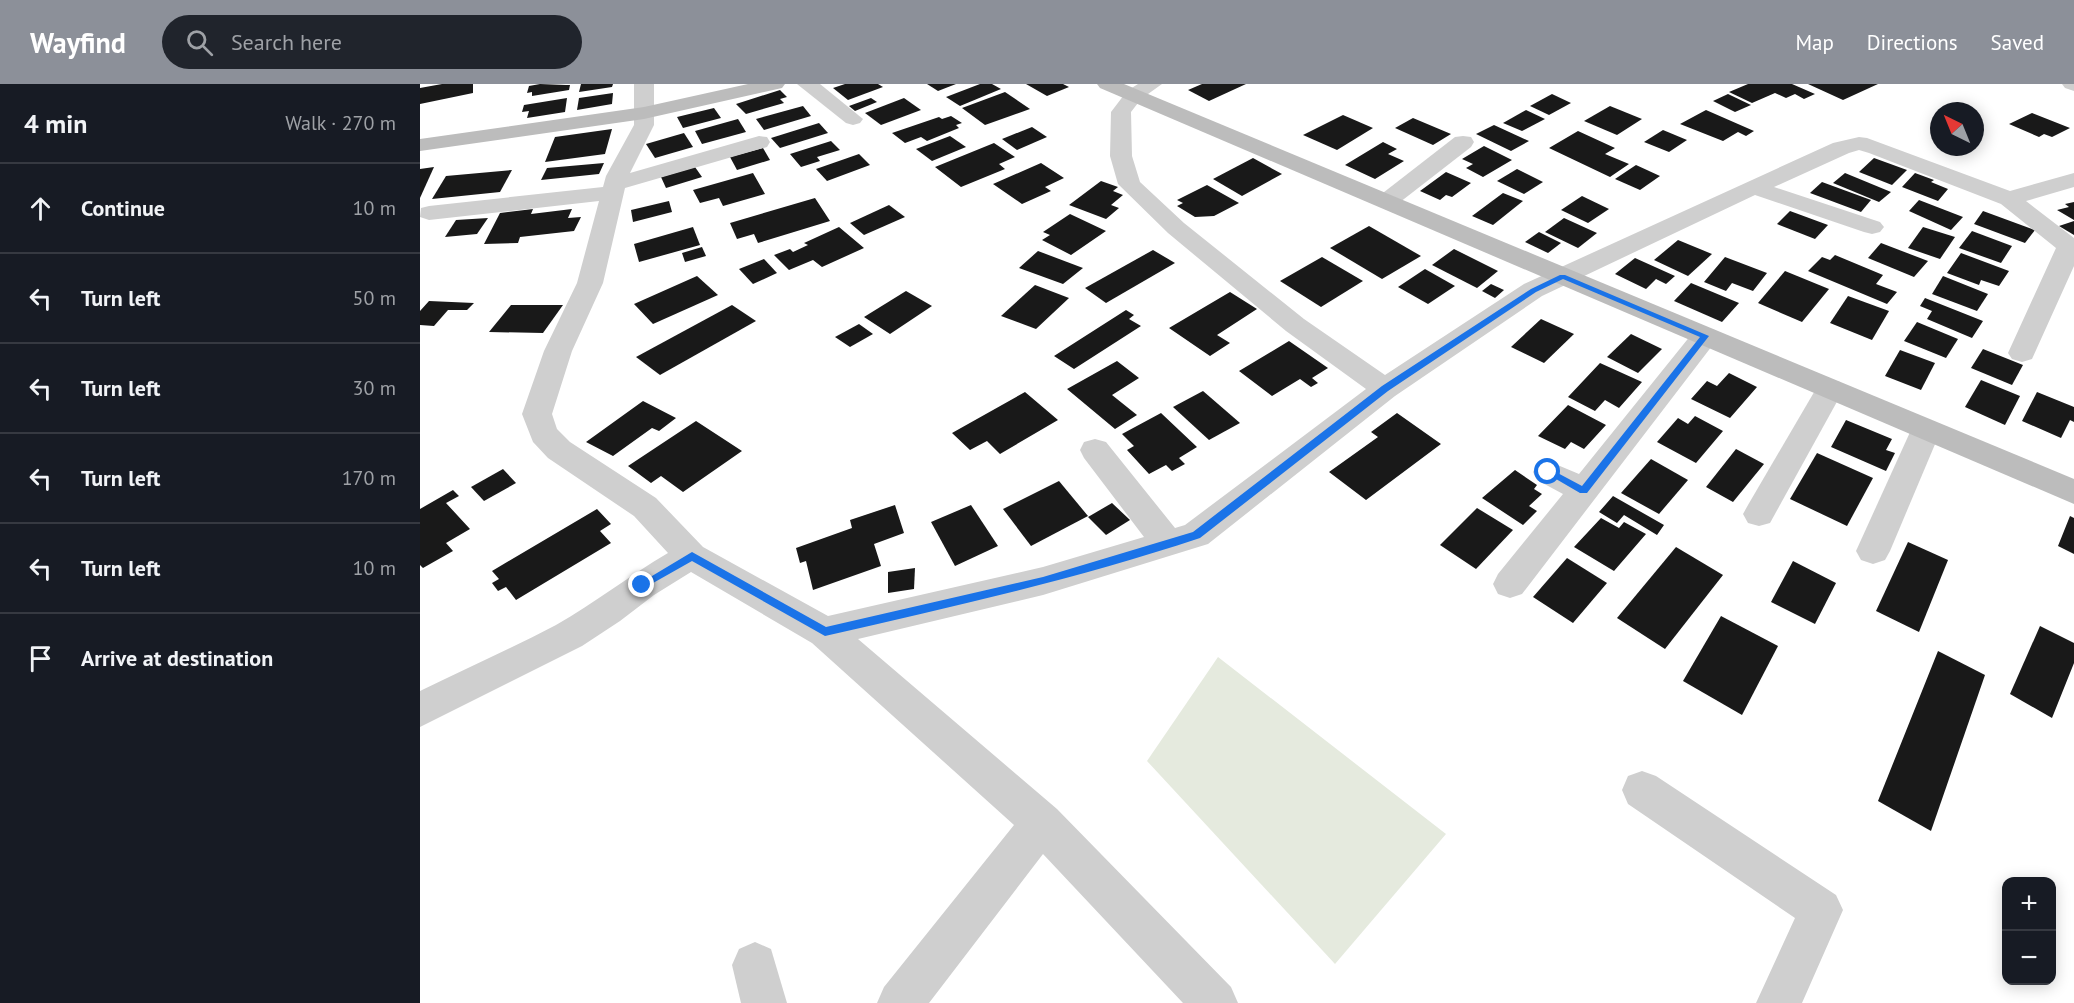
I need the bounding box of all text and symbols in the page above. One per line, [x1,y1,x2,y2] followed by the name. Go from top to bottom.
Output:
[162,15,582,69] search box
[30,24,126,61] text: Wayfind
[183,26,216,59] icon: search
[231,28,342,56] text: Search here
[1795,29,1834,56] text: Map
[1867,29,1958,56] text: Directions
[1991,29,2044,56] text: Saved
[1930,102,1984,156] north arrow
[24,107,87,140] text: 4 min
[285,110,396,136] text: Walk · 270 m
[24,192,57,225] icon: ahead
[81,194,165,222] text: Continue
[353,195,396,221] text: 10 m
[24,282,57,315] icon: left
[81,284,161,312] text: Turn left
[353,285,396,311] text: 50 m
[24,372,57,405] icon: left
[81,374,161,402] text: Turn left
[353,375,396,401] text: 30 m
[1534,458,1560,484] route start
[24,462,57,495] icon: left
[81,464,161,492] text: Turn left
[342,465,396,491] text: 170 m
[24,552,57,585] icon: left
[81,554,161,582] text: Turn left
[353,555,396,581] text: 10 m
[628,571,654,597] route end
[24,642,57,675] icon: arrive
[81,644,273,672] text: Arrive at destination
[2002,877,2056,985] map controls
[2002,877,2056,931] button: +
[2002,931,2056,985] button: −

